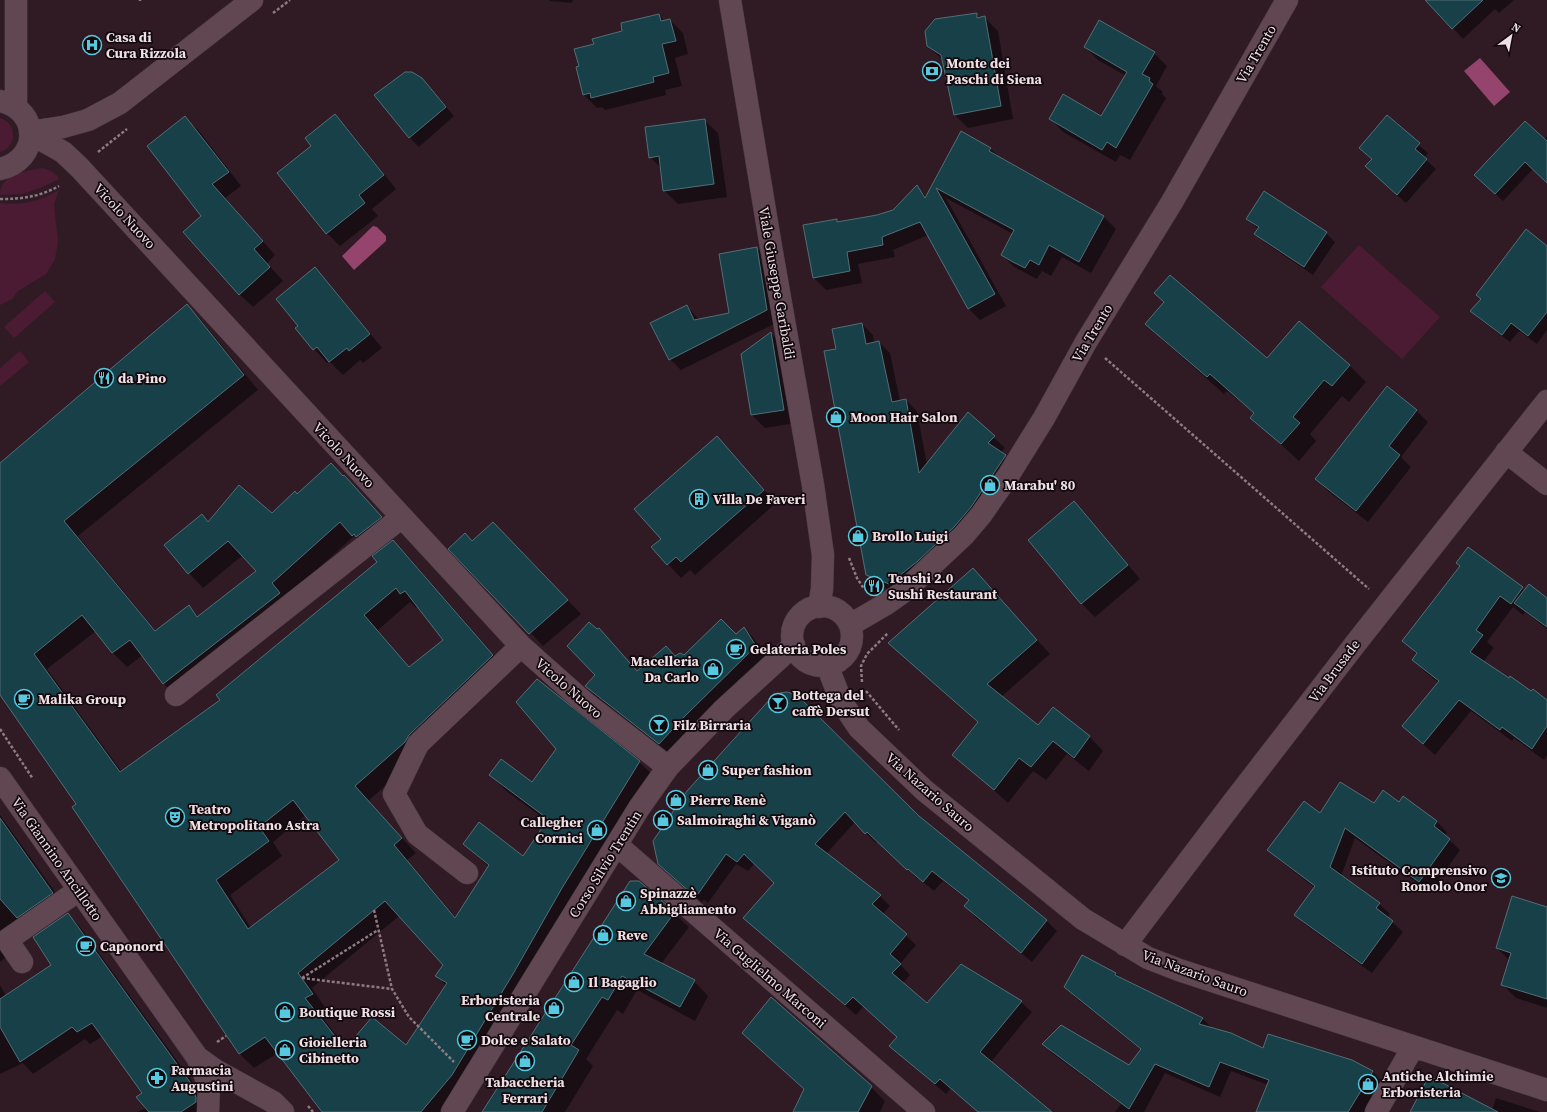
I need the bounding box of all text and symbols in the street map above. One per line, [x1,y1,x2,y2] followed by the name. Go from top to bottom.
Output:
[1491,16,1531,56] north arrow
[1509,19,1523,36] text: N
[1231,21,1281,87] street label: Via Trento
[106,27,187,63] place label: Casa di Cura Rizzola
[81,34,103,56] hospital icon: Casa di Cura Rizzola
[946,53,1043,89] place label: Monte dei Paschi di Siena
[921,60,943,82] bank icon: Monte dei Paschi di Siena
[89,179,161,253] street label: Vicolo Nuovo
[754,205,800,361] street label: Viale Giuseppe Garibaldi
[1067,300,1117,366] street label: Via Trento
[93,367,115,389] restaurant icon: da Pino
[118,368,166,388] place label: da Pino
[825,406,847,428] shop icon: Moon Hair Salon
[850,407,958,427] place label: Moon Hair Salon
[308,418,380,492] street label: Vicolo Nuovo
[979,474,1001,496] shop icon: Marabu' 80
[1004,475,1076,495] place label: Marabu' 80
[688,488,710,510] building icon: Villa De Faveri
[713,489,806,509] place label: Villa De Faveri
[847,525,869,547] shop icon: Brollo Luigi
[872,526,949,546] place label: Brollo Luigi
[888,568,998,604] place label: Tenshi 2.0 Sushi Restaurant
[863,575,885,597] restaurant icon: Tenshi 2.0 Sushi Restaurant
[1304,635,1364,707] street label: Via Brusade
[725,638,747,660] cafe icon: Gelateria Poles
[750,639,847,659] place label: Gelateria Poles
[630,651,700,687] place label: Macelleria Da Carlo
[531,653,607,723] street label: Vicolo Nuovo
[702,658,724,680] shop icon: Macelleria Da Carlo
[792,685,870,721] place label: Bottega del caffè Dersut
[13,688,35,710] cafe icon: Malika Group
[38,689,126,709] place label: Malika Group
[767,692,789,714] bar icon: Bottega del caffè Dersut
[648,714,670,736] bar icon: Filz Birraria
[673,715,752,735] place label: Filz Birraria
[881,748,979,836] street label: Via Nazario Sauro
[697,759,719,781] shop icon: Super fashion
[722,760,812,780] place label: Super fashion
[665,789,687,811] shop icon: Pierre Renè
[690,790,766,810] place label: Pierre Renè
[7,793,107,925] street label: Via Giannino Ancillotto
[189,799,320,835] place label: Teatro Metropolitano Astra
[164,806,186,828] theatre icon: Teatro Metropolitano Astra
[564,806,646,922] street label: Corso Silvio Trentin
[652,809,674,831] shop icon: Salmoiraghi & Viganò
[677,810,816,830] place label: Salmoiraghi & Viganò
[521,812,584,848] place label: Callegher Cornici
[586,819,608,841] shop icon: Callegher Cornici
[1351,860,1487,896] place label: Istituto Comprensivo Romolo Onor
[1490,867,1512,889] school or university icon: Istituto Comprensivo Romolo Onor
[640,883,736,919] place label: Spinazzè Abbigliamento
[615,890,637,912] shop icon: Spinazzè Abbigliamento
[709,923,831,1033] street label: Via Guglielmo Marconi
[592,924,614,946] shop icon: Reve
[617,925,648,945] place label: Reve
[75,935,97,957] cafe icon: Caponord
[100,936,164,956] place label: Caponord
[1139,945,1251,1002] street label: Via Nazario Sauro
[563,971,585,993] shop icon: Il Bagaglio
[588,972,657,992] place label: Il Bagaglio
[461,990,541,1026] place label: Erboristeria Centrale
[543,997,565,1019] shop icon: Erboristeria Centrale
[274,1001,296,1023] shop icon: Boutique Rossi
[299,1002,396,1022] place label: Boutique Rossi
[456,1029,478,1051] cafe icon: Dolce e Salato
[481,1030,571,1050] place label: Dolce e Salato
[299,1032,368,1068] place label: Gioielleria Cibinetto
[274,1039,296,1061] shop icon: Gioielleria Cibinetto
[514,1050,536,1072] shop icon: Tabaccheria Ferrari
[171,1060,234,1096] place label: Farmacia Augustini
[1382,1066,1494,1102] place label: Antiche Alchimie Erboristeria
[146,1067,168,1089] pharmacy icon: Farmacia Augustini
[485,1072,565,1108] place label: Tabaccheria Ferrari
[1357,1073,1379,1095] shop icon: Antiche Alchimie Erboristeria

